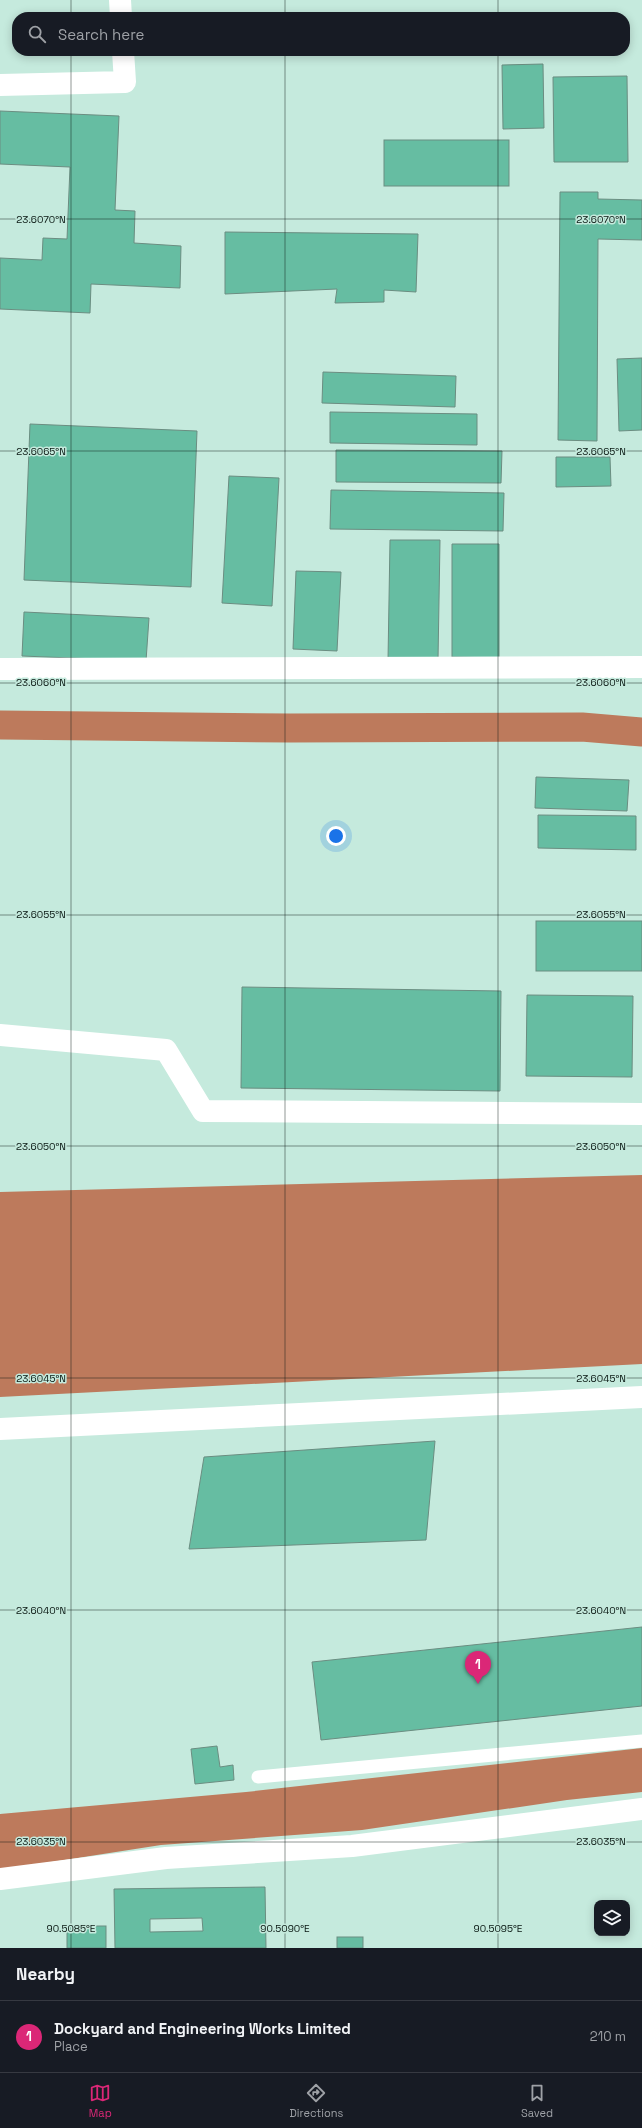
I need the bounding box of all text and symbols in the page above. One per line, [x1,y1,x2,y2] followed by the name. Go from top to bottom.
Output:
[12,12,630,56] search box
[26,23,48,45] icon: search
[58,25,144,44] text: Search here
[16,213,66,226] text: 23.6070°N
[576,213,626,226] text: 23.6070°N
[16,445,66,458] text: 23.6065°N
[576,445,626,458] text: 23.6065°N
[16,676,66,689] text: 23.6060°N
[576,676,626,689] text: 23.6060°N
[326,826,346,846] your location
[16,908,66,921] text: 23.6055°N
[576,908,626,921] text: 23.6055°N
[16,1140,66,1153] text: 23.6050°N
[576,1140,626,1153] text: 23.6050°N
[16,1372,66,1385] text: 23.6045°N
[576,1372,626,1385] text: 23.6045°N
[16,1604,66,1617] text: 23.6040°N
[576,1604,626,1617] text: 23.6040°N
[465,1651,491,1684] pin: 1
[16,1835,66,1848] text: 23.6035°N
[576,1835,626,1848] text: 23.6035°N
[594,1900,630,1936] map controls
[594,1900,630,1936] button: layers
[47,1922,96,1935] text: 90.5085°E
[260,1922,310,1935] text: 90.5090°E
[474,1922,523,1935] text: 90.5095°E
[16,1963,75,1985] text: Nearby
[54,2019,351,2038] text: Dockyard and Engineering Works Limited
[26,2028,32,2045] text: 1
[590,2028,626,2045] text: 210 m
[54,2038,88,2055] text: Place
[89,2082,112,2120] tab: Map
[289,2082,343,2120] tab: Directions
[521,2082,553,2120] tab: Saved

